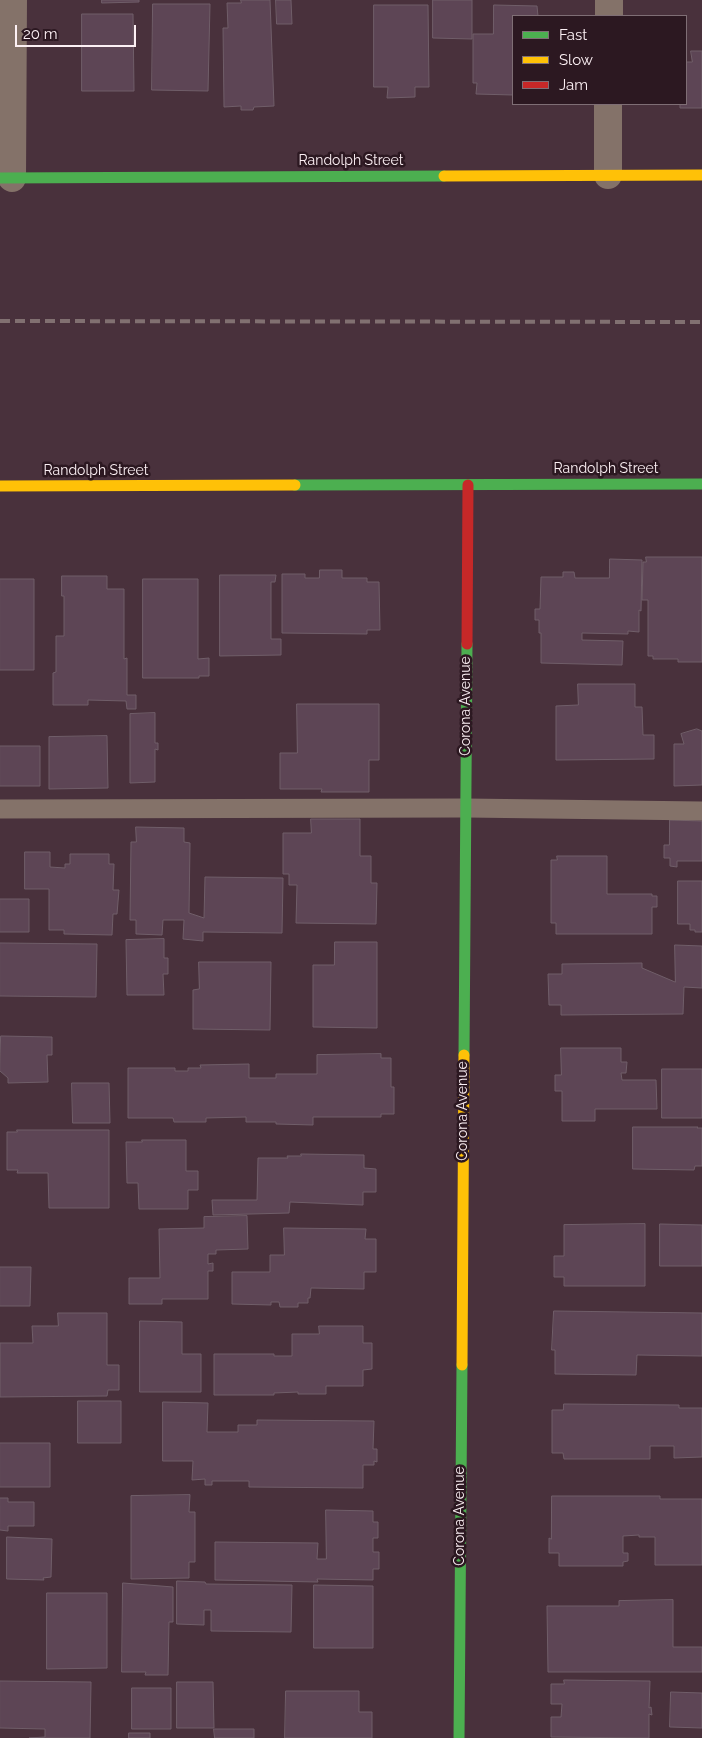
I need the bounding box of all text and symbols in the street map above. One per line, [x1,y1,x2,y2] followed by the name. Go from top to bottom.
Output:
[18,15,139,47] scale bar
[512,15,687,105] legend
[23,25,58,43] text: 20 m
[559,26,587,44] text: Fast
[559,51,593,69] text: Slow
[559,76,588,94] text: Jam
[299,153,403,169] street label: Randolph Street
[554,461,658,477] street label: Randolph Street
[44,463,148,479] street label: Randolph Street
[458,656,474,756] street label: Corona Avenue
[455,1061,471,1161] street label: Corona Avenue
[452,1466,468,1566] street label: Corona Avenue

